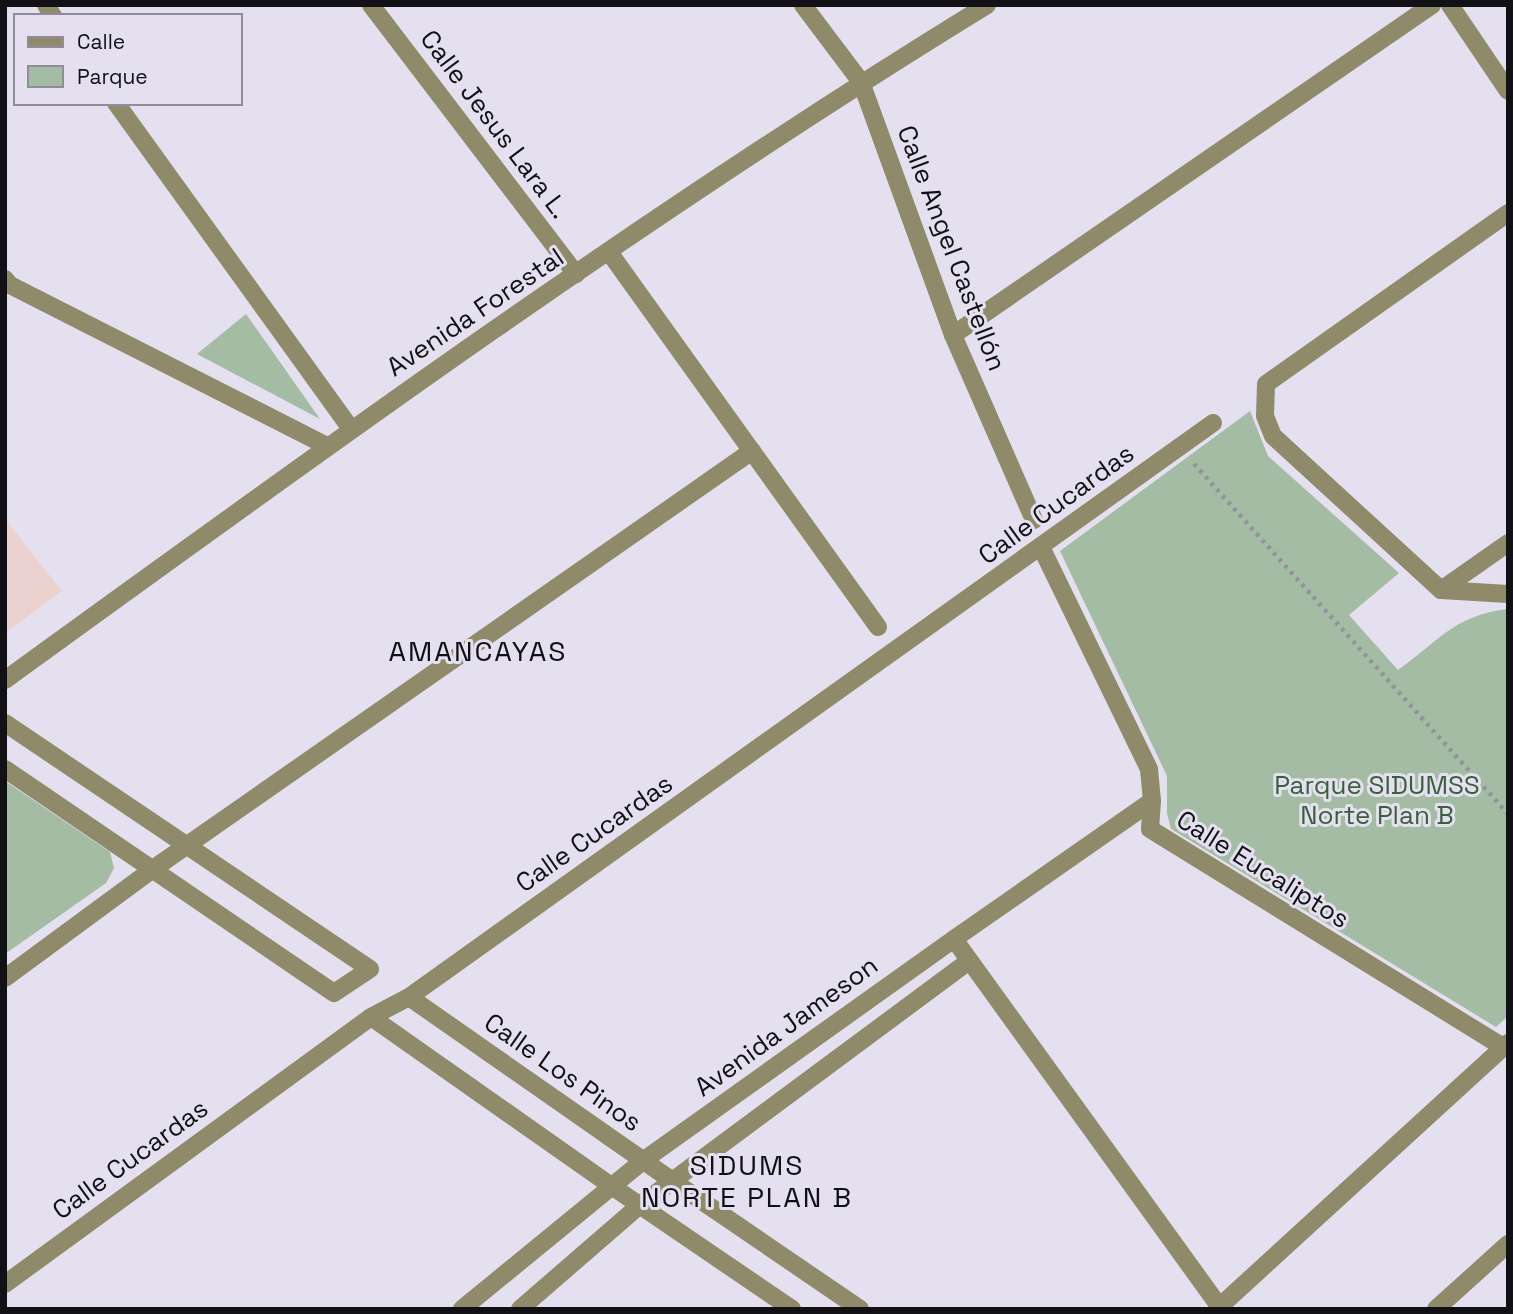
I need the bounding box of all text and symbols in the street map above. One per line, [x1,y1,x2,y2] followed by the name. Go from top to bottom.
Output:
[14,14,242,105] legend
[413,23,577,225] street label: Calle Jesus Lara L.
[77,28,125,55] text: Calle
[77,63,148,90] text: Parque
[890,120,1014,376] street label: Calle Angel Castellón
[380,240,570,384] street label: Avenida Forestal
[972,436,1140,572] street label: Calle Cucardas
[388,633,568,669] district label: AMANCAYAS
[509,766,679,900] street label: Calle Cucardas
[1274,768,1480,832] park label: Parque SIDUMSS Norte Plan B
[1170,802,1356,936] street label: Calle Eucaliptos
[688,948,884,1104] street label: Avenida Jameson
[478,1005,648,1139] street label: Calle Los Pinos
[46,1091,214,1227] street label: Calle Cucardas
[641,1147,853,1215] district label: SIDUMS NORTE PLAN B

